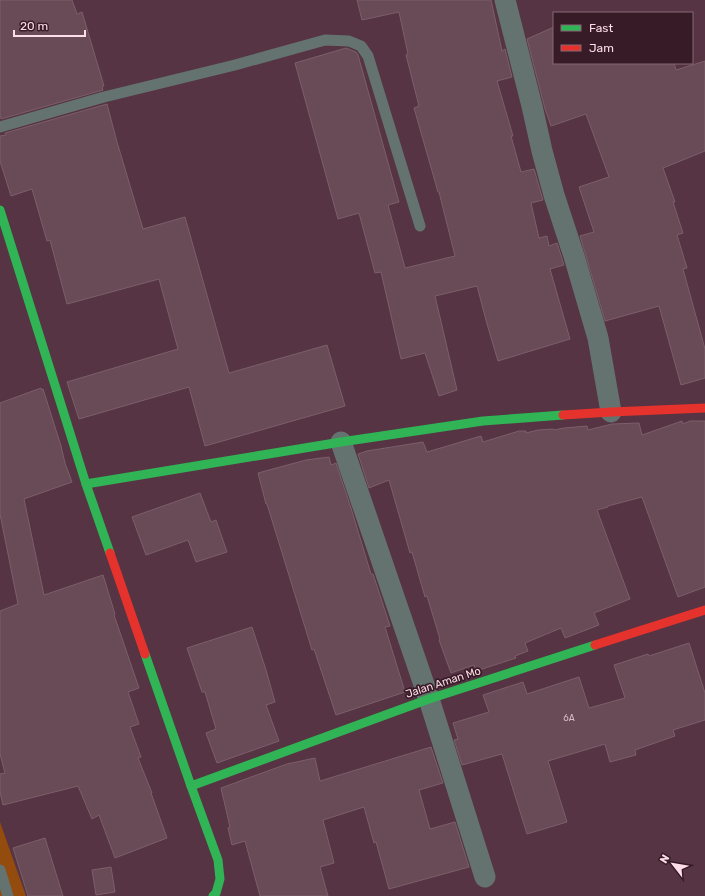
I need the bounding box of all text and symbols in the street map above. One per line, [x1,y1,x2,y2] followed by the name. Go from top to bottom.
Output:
[14,12,85,38] scale bar
[553,12,693,64] legend
[20,19,48,33] text: 20 m
[589,21,613,35] text: Fast
[589,41,614,55] text: Jam
[404,664,482,701] street label: Jalan Aman Mo
[563,713,575,723] house number: 6A
[653,844,693,884] north arrow
[657,852,673,866] text: N

